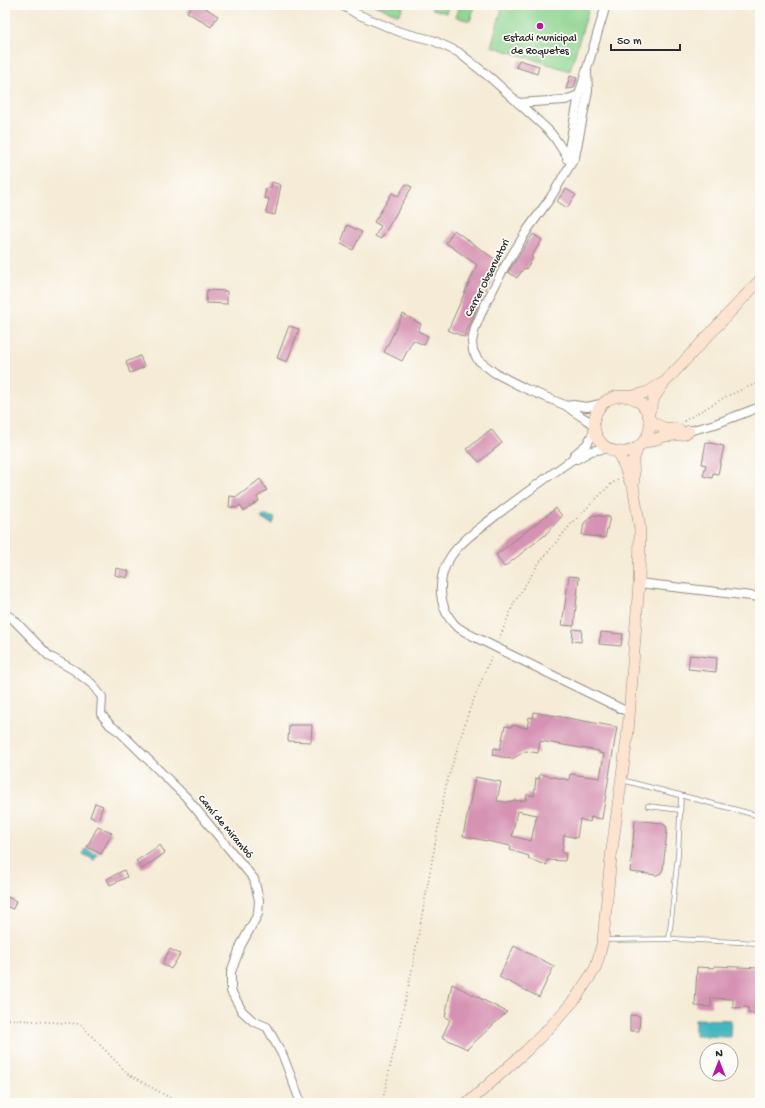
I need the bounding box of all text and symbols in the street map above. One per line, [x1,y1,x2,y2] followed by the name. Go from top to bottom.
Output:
[535,21,545,31] marker: Estadi Municipal de Roquetes
[611,26,680,52] scale bar
[503,33,577,58] place label: Estadi Municipal de Roquetes
[617,35,642,49] text: 50 m
[463,237,513,319] street label: Carrer Observatori
[195,793,255,861] street label: Camí de Mirambó
[699,1042,739,1082] north arrow
[715,1048,723,1060] text: N

